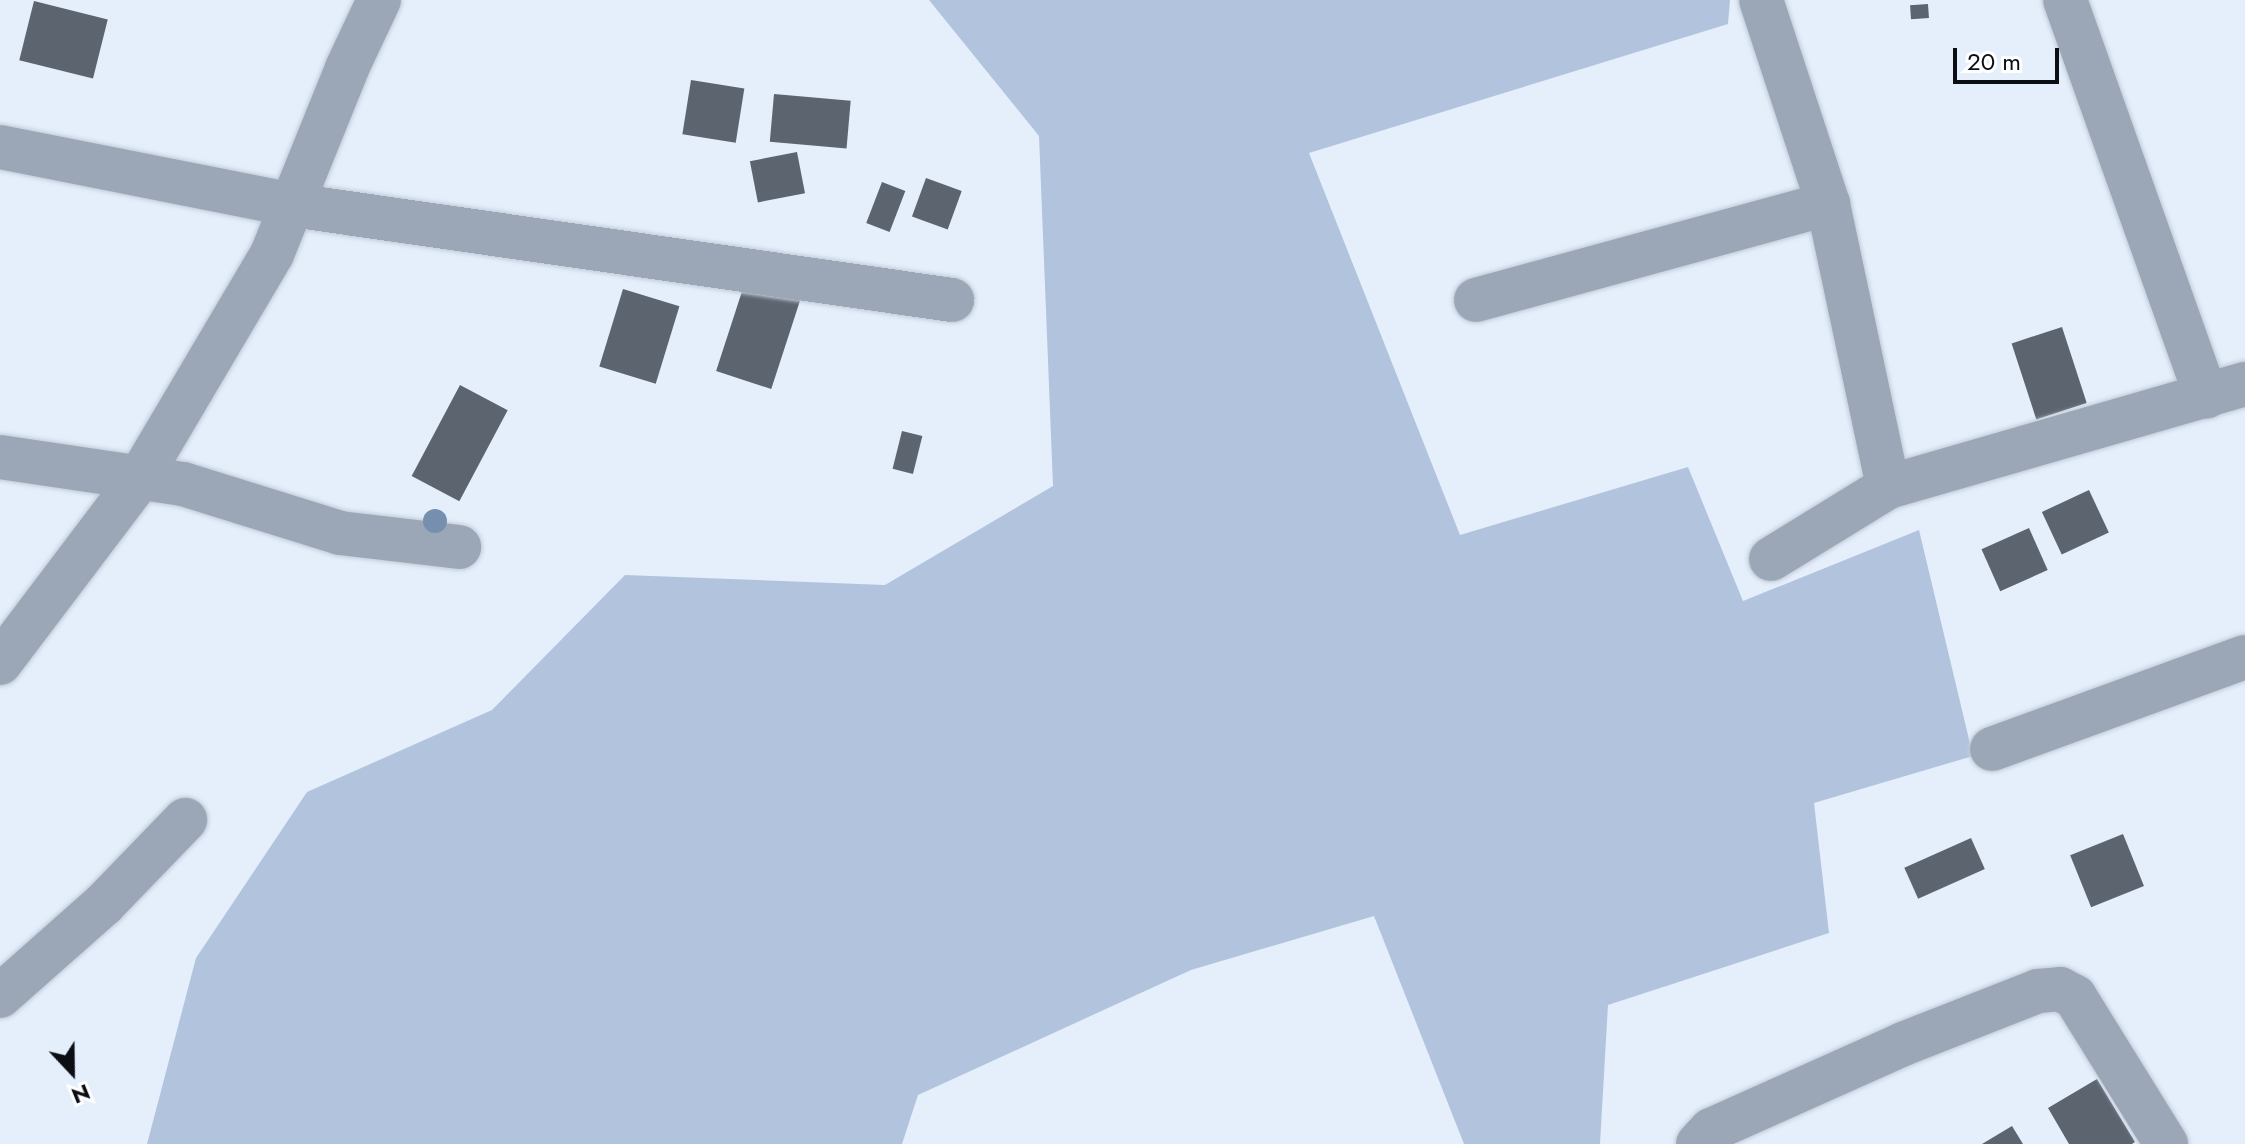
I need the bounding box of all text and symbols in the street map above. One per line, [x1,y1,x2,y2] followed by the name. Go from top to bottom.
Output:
[1957,32,2063,82] scale bar
[1967,44,2021,79] text: 20 m
[32,1032,112,1112] north arrow
[67,1076,95,1112] text: N

